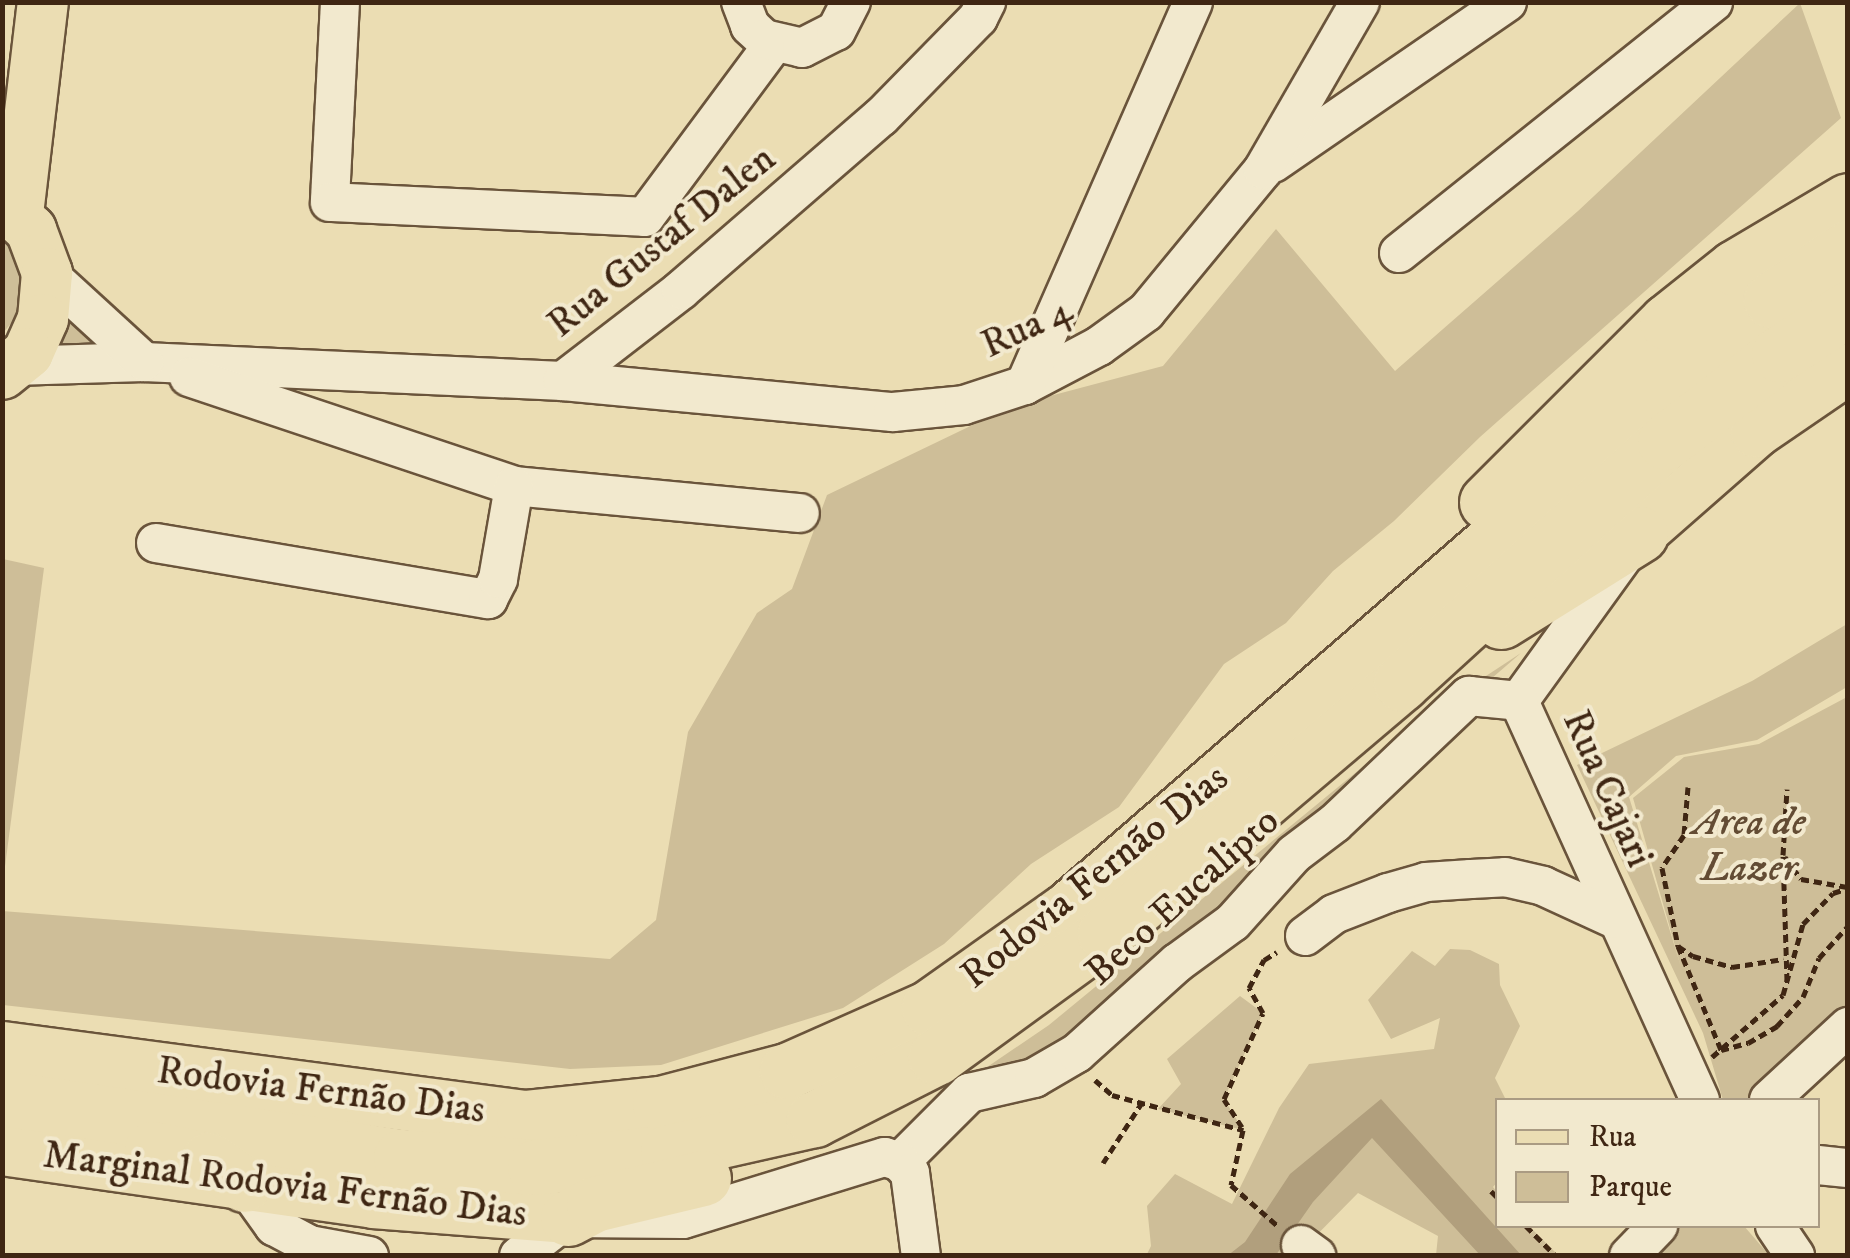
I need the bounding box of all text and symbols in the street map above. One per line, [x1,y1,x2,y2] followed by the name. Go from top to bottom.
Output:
[538,135,786,349] street label: Rua Gustaf Dalen
[974,286,1080,370] street label: Rua 4
[1551,703,1663,875] street label: Rua Cajari
[952,754,1238,1000] street label: Rodovia Fernão Dias
[1076,798,1290,996] street label: Beco Eucalipto
[1692,799,1806,893] park label: Area de Lazer
[154,1047,488,1135] street label: Rodovia Fernão Dias
[1495,1098,1820,1228] legend
[1589,1119,1636,1156] text: Rua
[40,1132,530,1238] street label: Marginal Rodovia Fernão Dias
[1589,1169,1672,1206] text: Parque

